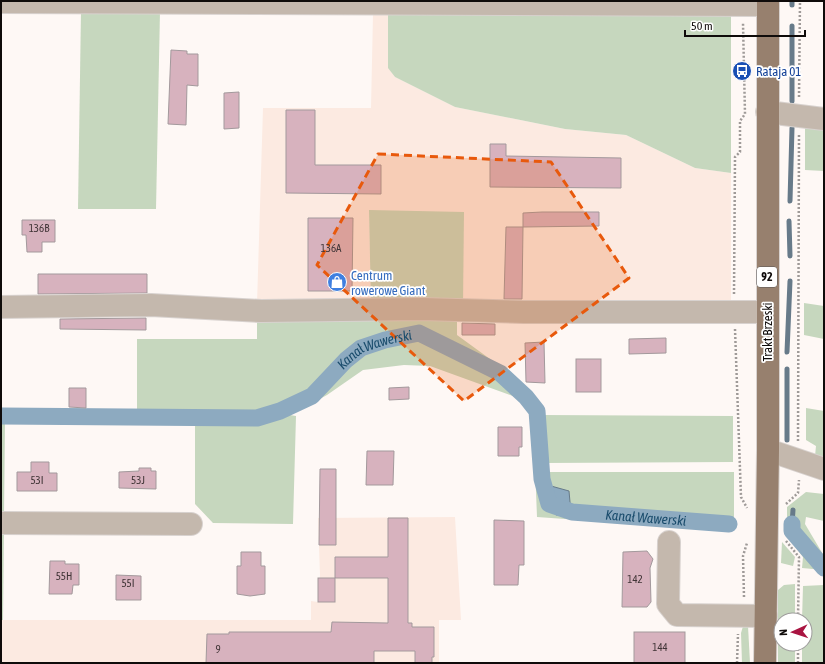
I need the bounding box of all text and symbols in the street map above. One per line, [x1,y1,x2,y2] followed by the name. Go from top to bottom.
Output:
[685,12,805,38] scale bar
[691,19,713,33] text: 50 m
[731,60,753,82] bus stop icon: Rataja 01
[756,64,801,79] place label: Rataja 01
[29,222,50,234] house number: 136B
[321,242,342,254] house number: 136A
[757,267,777,287] road number: 92
[351,268,426,298] place label: Centrum rowerowe Giant
[326,271,348,293] shop icon: Centrum rowerowe Giant
[760,302,775,362] street label: Trakt Brzeski
[334,327,413,372] water label: Kanał Wawerski
[30,474,44,486] house number: 53I
[131,474,145,486] house number: 53J
[605,507,687,529] water label: Kanał Wawerski
[56,570,72,582] house number: 55H
[627,573,643,585] house number: 142
[121,577,135,589] house number: 55I
[773,612,813,652] north arrow
[777,629,789,636] text: N
[652,641,668,653] house number: 144
[215,643,221,655] house number: 9

